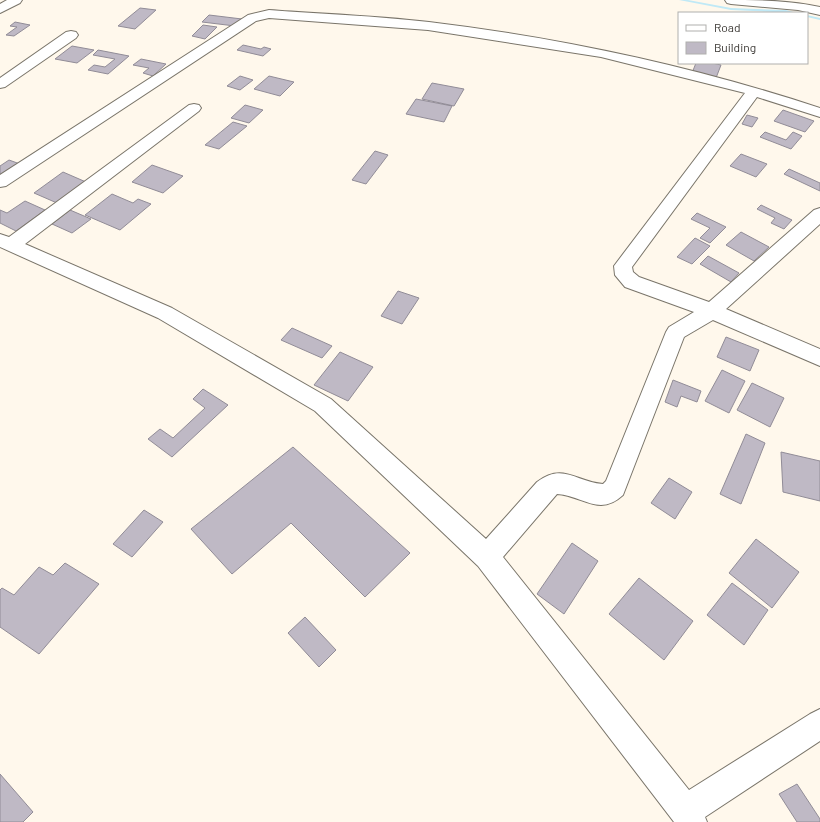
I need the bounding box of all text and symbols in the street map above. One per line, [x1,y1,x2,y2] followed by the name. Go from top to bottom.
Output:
[678,12,808,64] legend
[714,20,741,34] text: Road
[714,40,756,54] text: Building

